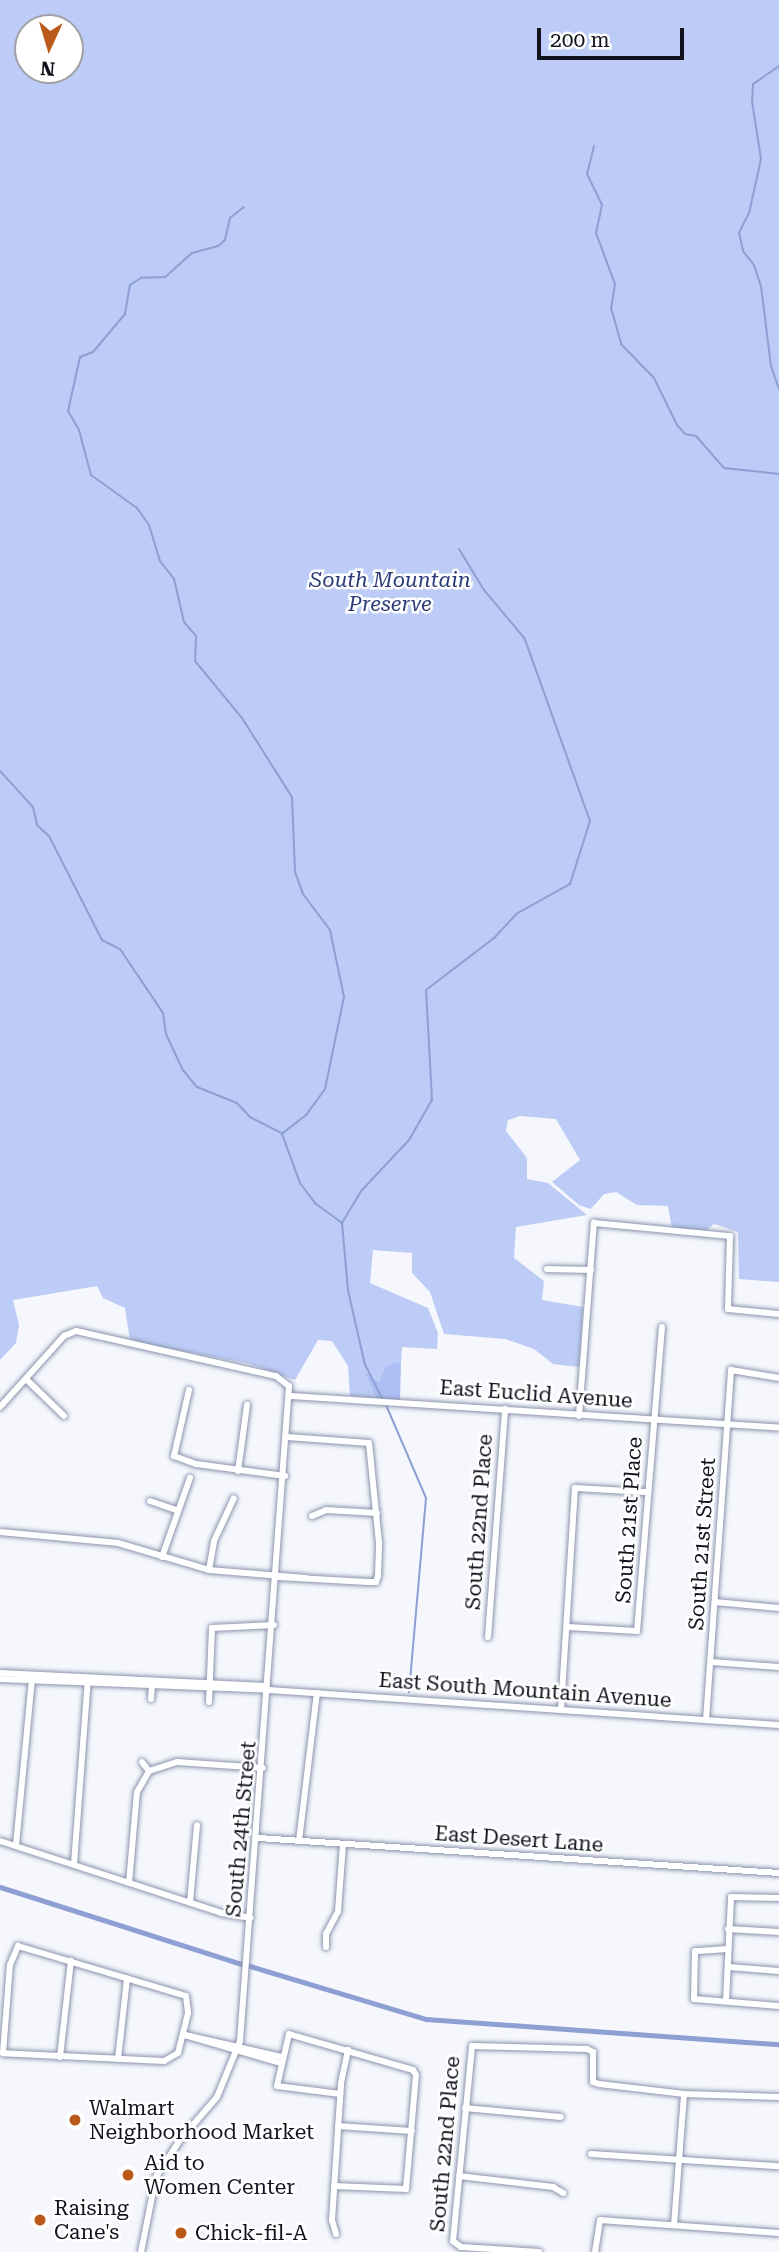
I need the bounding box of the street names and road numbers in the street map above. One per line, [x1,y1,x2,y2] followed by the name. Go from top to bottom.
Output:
[439,1375,633,1413] street label: East Euclid Avenue
[460,1433,498,1611] street label: South 22nd Place
[611,1436,647,1604] street label: South 21st Place
[683,1457,721,1631] street label: South 21st Street
[378,1667,672,1713] street label: East South Mountain Avenue
[221,1740,261,1918] street label: South 24th Street
[434,1821,604,1857] street label: East Desert Lane
[425,2055,465,2233] street label: South 22nd Place

